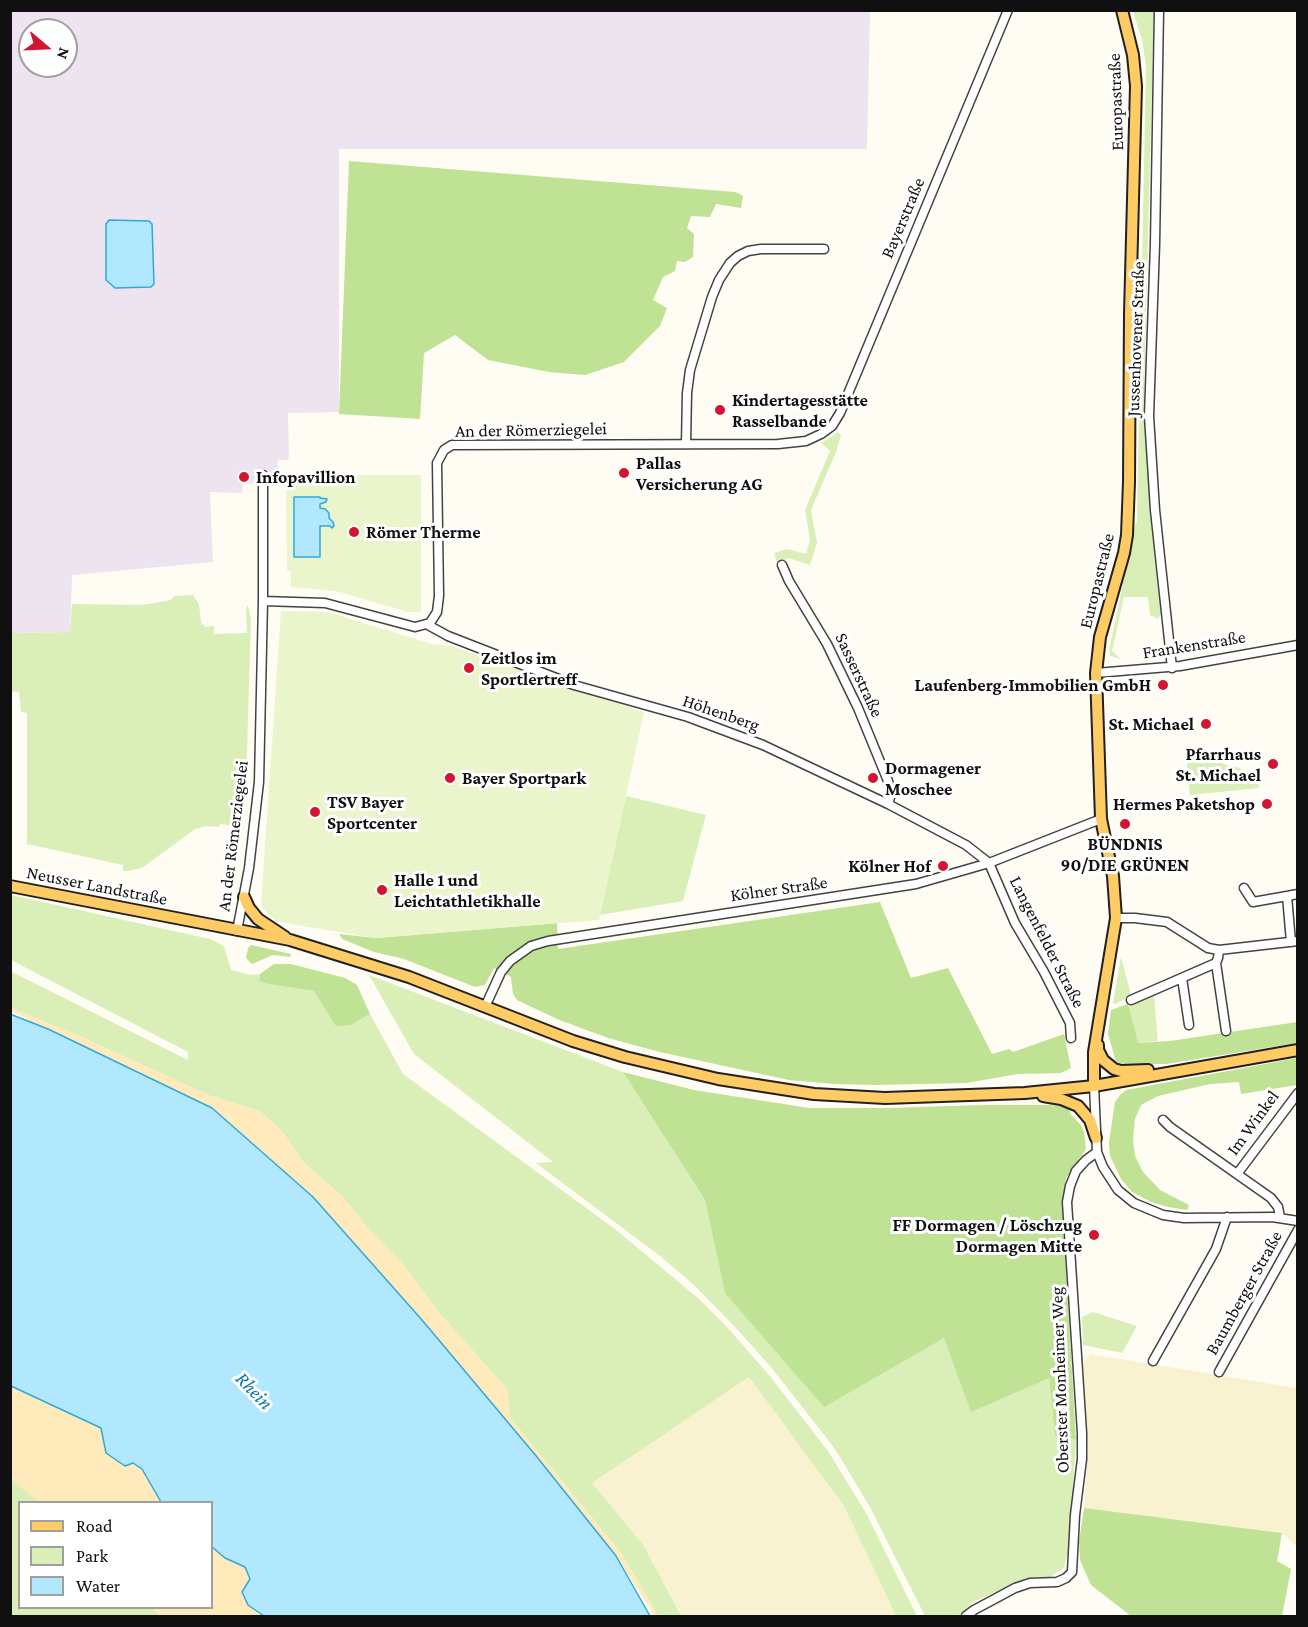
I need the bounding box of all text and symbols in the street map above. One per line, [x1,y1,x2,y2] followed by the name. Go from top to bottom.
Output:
[18,18,78,78] north arrow
[54,45,73,61] text: N
[1104,53,1128,151] street label: Europastraße
[876,174,930,262] street label: Bayerstraße
[1122,261,1150,417] street label: Jussenhovener Straße
[732,389,868,432] place label: Kindertagesstätte Rasselbande
[713,403,727,417] marker: Kindertagesstätte Rasselbande
[455,418,607,442] street label: An der Römerziegelei
[636,452,763,494] place label: Pallas Versicherung AG
[256,466,356,488] place label: Infopavillion
[617,466,631,480] marker: Pallas Versicherung AG
[237,470,251,484] marker: Infopavillion
[366,521,481,543] place label: Römer Therme
[347,525,361,539] marker: Römer Therme
[1075,531,1119,631] street label: Europastraße
[1141,626,1247,664] street label: Frankenstraße
[830,629,888,721] street label: Sasserstraße
[481,647,577,690] place label: Zeitlos im Sportlertreff
[462,661,476,675] marker: Zeitlos im Sportlertreff
[914,674,1151,696] place label: Laufenberg-Immobilien GmbH
[1156,678,1170,692] marker: Laufenberg-Immobilien GmbH
[680,690,762,736] street label: Höhenberg
[1108,713,1194,735] place label: St. Michael
[1199,717,1213,731] marker: St. Michael
[1175,743,1261,786] place label: Pfarrhaus St. Michael
[885,757,981,800] place label: Dormagener Moschee
[1266,757,1280,771] marker: Pfarrhaus St. Michael
[213,759,253,913] street label: An der Römerziegelei
[462,767,586,789] place label: Bayer Sportpark
[443,771,457,785] marker: Bayer Sportpark
[866,771,880,785] marker: Dormagener Moschee
[327,791,417,834] place label: TSV Bayer Sportcenter
[1113,793,1255,815] place label: Hermes Paketshop
[1260,797,1274,811] marker: Hermes Paketshop
[308,805,322,819] marker: TSV Bayer Sportcenter
[1118,817,1132,831] marker: BÜNDNIS 90/DIE GRÜNEN
[1061,833,1189,876] place label: BÜNDNIS 90/DIE GRÜNEN
[848,855,931,877] place label: Kölner Hof
[936,859,950,873] marker: Kölner Hof
[25,862,169,910] street label: Neusser Landstraße
[394,869,541,912] place label: Halle 1 und Leichtathletikhalle
[729,871,829,907] street label: Kölner Straße
[1004,873,1090,1011] street label: Langenfelder Straße
[375,883,389,897] marker: Halle 1 und Leichtathletikhalle
[1222,1086,1284,1160] street label: Im Winkel
[892,1214,1082,1256] place label: FF Dormagen / Löschzug Dormagen Mitte
[1201,1227,1287,1359] street label: Baumberger Straße
[1087,1228,1101,1242] marker: FF Dormagen / Löschzug Dormagen Mitte
[1046,1286,1074,1474] street label: Oberster Monheimer Weg
[230,1367,278,1415] water label: Rhein
[18,1501,213,1609] legend
[76,1516,113,1536] text: Road
[76,1546,108,1566] text: Park
[76,1576,120,1596] text: Water

